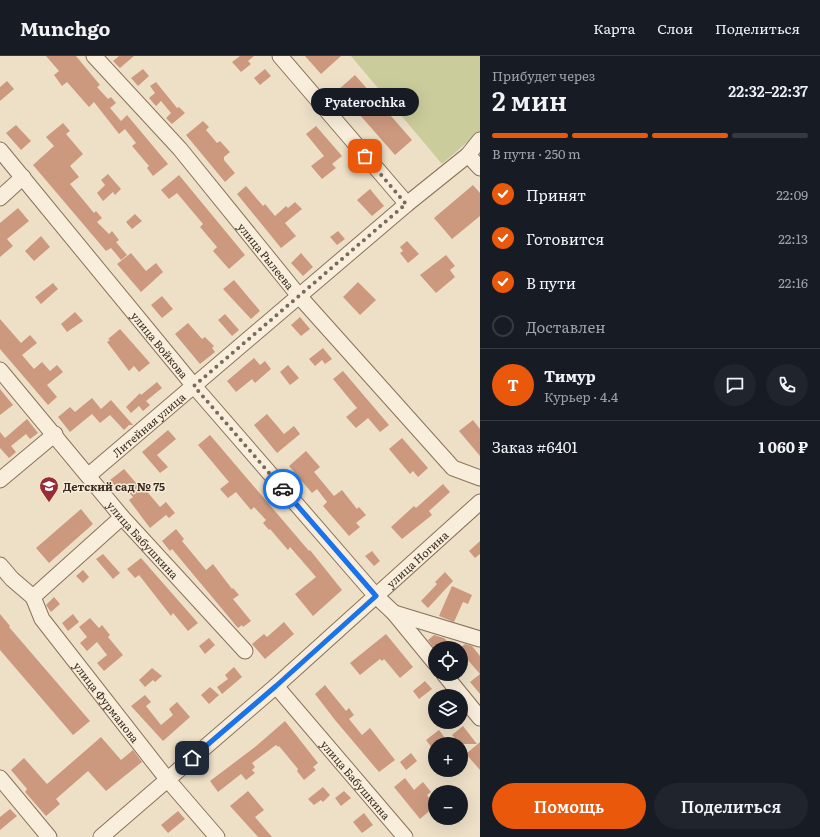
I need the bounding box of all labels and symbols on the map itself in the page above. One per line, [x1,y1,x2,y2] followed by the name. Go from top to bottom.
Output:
[311,88,419,116] callout: Pyaterochka
[348,139,382,173] pin
[234,219,298,293] street label: улица Рылеева
[128,308,192,382] street label: улица Войкова
[108,389,188,460] street label: Литейная улица
[263,469,303,509] courier
[38,475,60,503] school or university icon: Детский сад № 75
[63,478,165,494] place label: Детский сад № 75
[104,497,183,582] street label: улица Бабушкина
[383,527,451,591] street label: улица Ногина
[70,658,143,746] street label: улица Фурманова
[317,736,394,823] street label: улица Бабушкина
[175,741,209,775] pin

